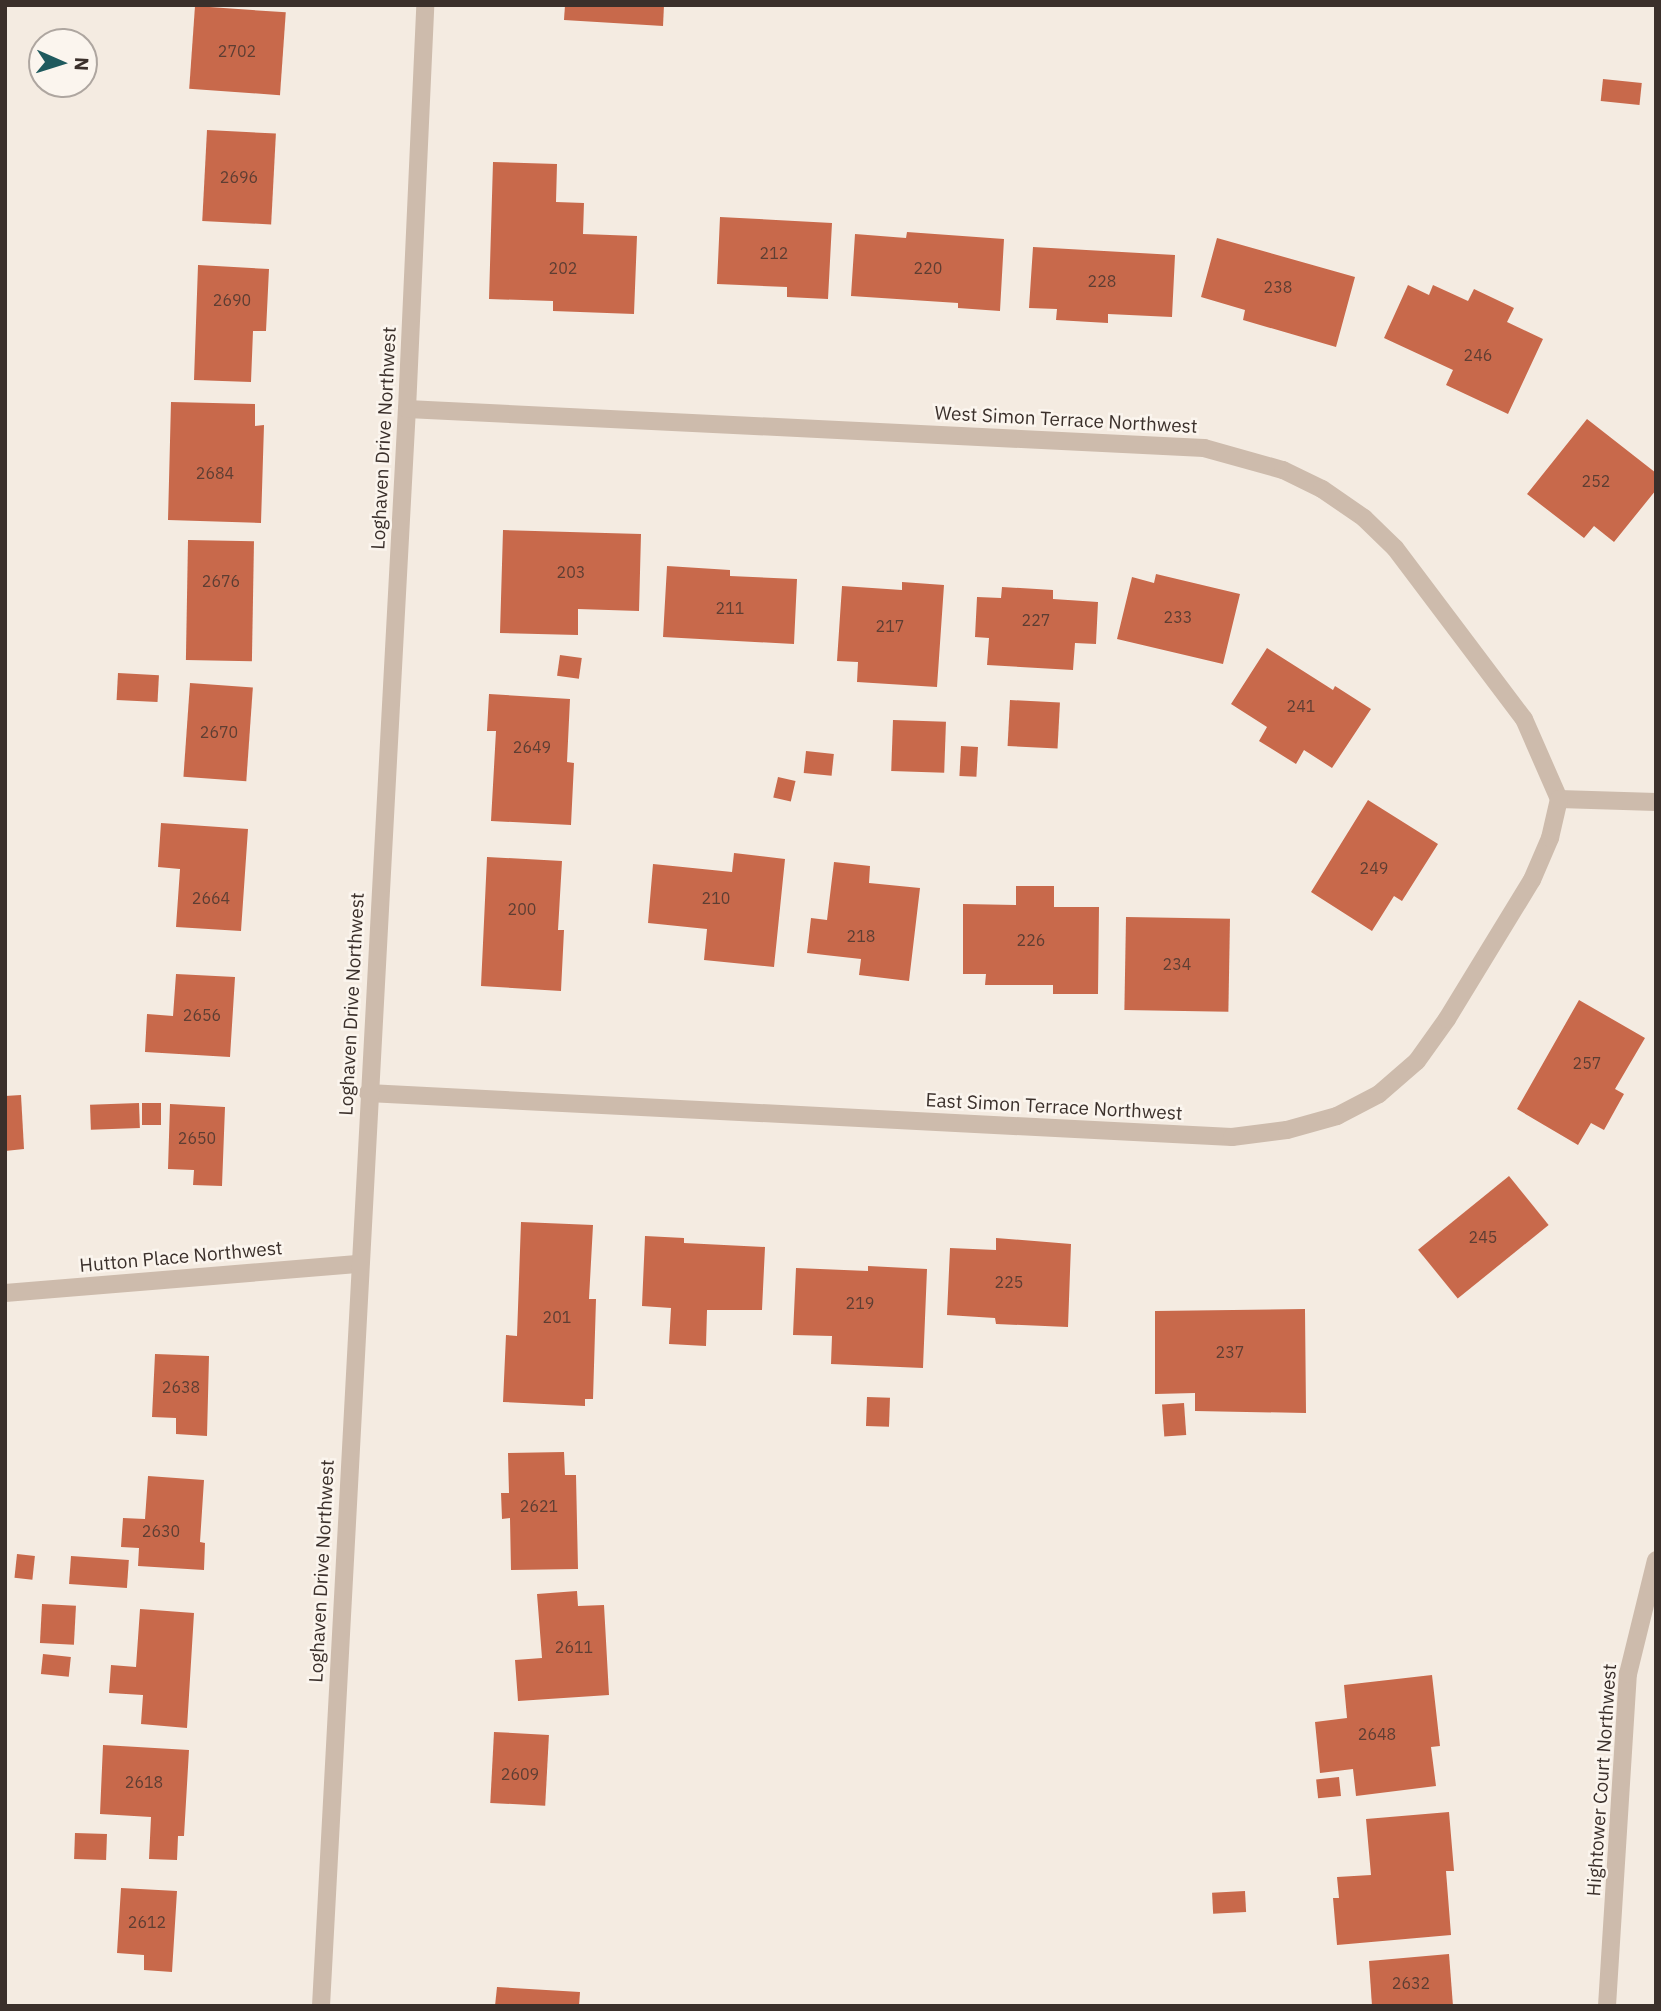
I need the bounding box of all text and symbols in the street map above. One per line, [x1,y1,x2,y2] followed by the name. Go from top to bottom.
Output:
[28,28,98,98] north arrow
[218,41,256,61] house number: 2702
[70,56,94,71] text: N
[220,167,258,187] house number: 2696
[760,243,788,263] house number: 212
[549,258,577,278] house number: 202
[914,258,942,278] house number: 220
[1088,271,1116,291] house number: 228
[1264,277,1292,297] house number: 238
[213,290,251,310] house number: 2690
[367,326,401,550] street label: Loghaven Drive Northwest
[1464,345,1492,365] house number: 246
[934,402,1198,438] street label: West Simon Terrace Northwest
[196,463,234,483] house number: 2684
[1582,471,1610,491] house number: 252
[557,562,585,582] house number: 203
[202,571,240,591] house number: 2676
[716,598,744,618] house number: 211
[1164,607,1192,627] house number: 233
[1022,610,1050,630] house number: 227
[876,616,904,636] house number: 217
[1287,696,1315,716] house number: 241
[200,722,238,742] house number: 2670
[513,737,551,757] house number: 2649
[1360,858,1388,878] house number: 249
[192,888,230,908] house number: 2664
[702,888,730,908] house number: 210
[335,892,369,1116] street label: Loghaven Drive Northwest
[508,899,536,919] house number: 200
[847,926,875,946] house number: 218
[1017,930,1045,950] house number: 226
[1163,954,1191,974] house number: 234
[183,1005,221,1025] house number: 2656
[1573,1053,1601,1073] house number: 257
[925,1089,1183,1125] street label: East Simon Terrace Northwest
[178,1128,216,1148] house number: 2650
[1469,1227,1497,1247] house number: 245
[79,1237,283,1277] street label: Hutton Place Northwest
[995,1272,1023,1292] house number: 225
[846,1293,874,1313] house number: 219
[543,1307,571,1327] house number: 201
[1216,1342,1244,1362] house number: 237
[162,1377,200,1397] house number: 2638
[305,1459,339,1683] street label: Loghaven Drive Northwest
[520,1496,558,1516] house number: 2621
[142,1521,180,1541] house number: 2630
[555,1637,593,1657] house number: 2611
[1582,1663,1622,1897] street label: Hightower Court Northwest
[1358,1724,1396,1744] house number: 2648
[501,1764,539,1784] house number: 2609
[125,1772,163,1792] house number: 2618
[128,1912,166,1932] house number: 2612
[1392,1973,1430,1993] house number: 2632

